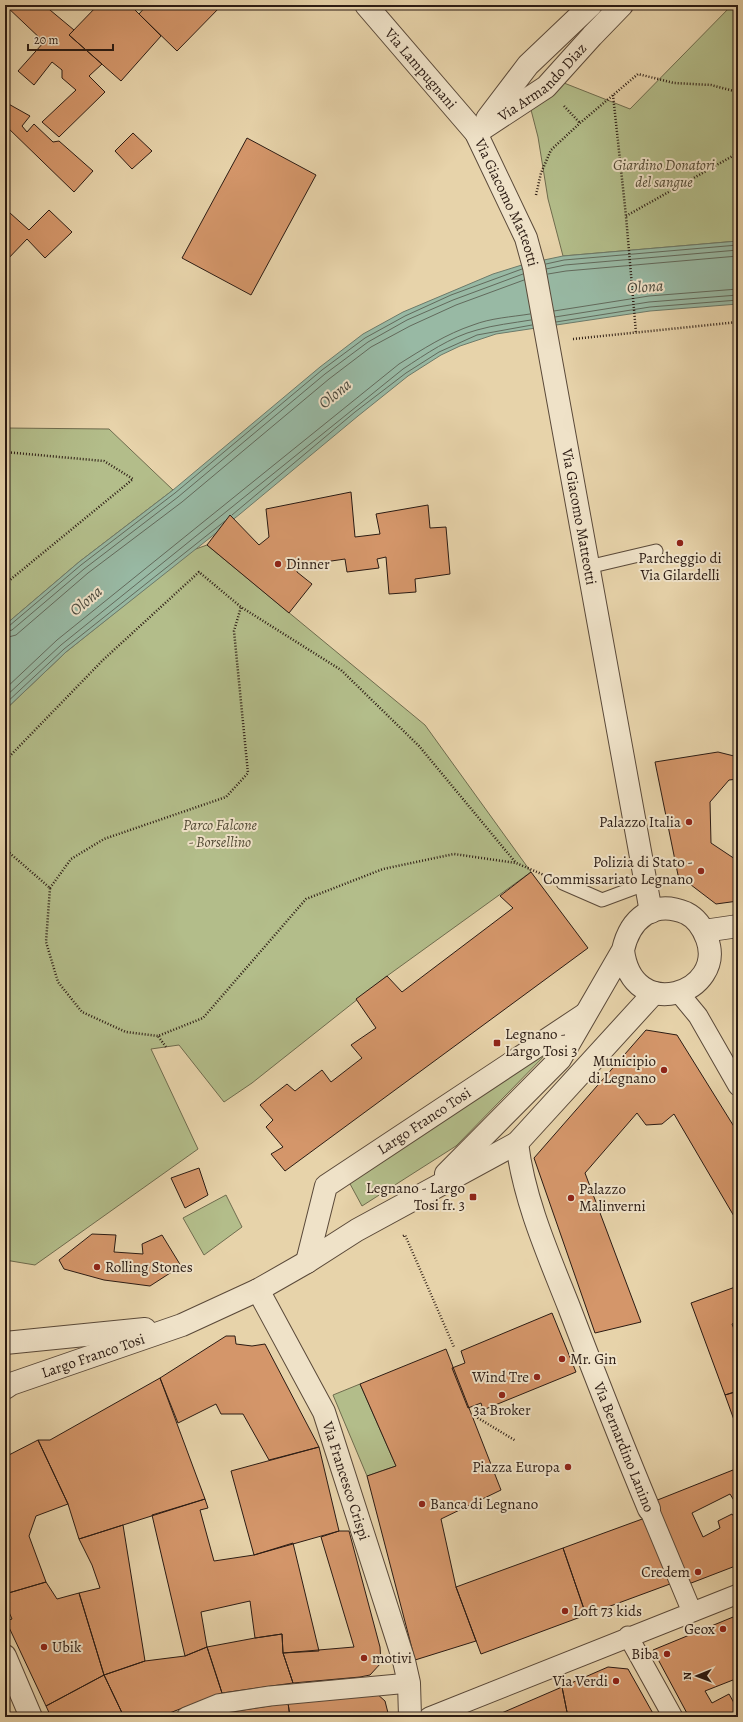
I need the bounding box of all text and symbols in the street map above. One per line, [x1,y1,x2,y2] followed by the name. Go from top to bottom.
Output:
[380,23,461,114] street label: Via Lampugnani
[28,26,113,52] scale bar
[34,32,58,48] text: 20 m
[493,38,591,127] street label: Via Armando Diaz
[470,134,543,269] street label: Via Giacomo Matteotti
[613,155,715,192] park label: Giardino Donatori del sangue
[626,275,665,299] water label: Olona
[314,374,357,414] water label: Olona
[557,446,601,587] street label: Via Giacomo Matteotti
[675,538,685,548] marker: Parcheggio di Via Gilardelli
[638,548,722,585] place label: Parcheggio di Via Gilardelli
[286,554,330,574] place label: Dinner
[273,559,283,569] marker: Dinner
[65,580,108,621] water label: Olona
[599,812,681,832] place label: Palazzo Italia
[183,815,258,852] park label: Parco Falcone - Borsellino
[684,817,694,827] marker: Palazzo Italia
[543,852,693,889] place label: Polizia di Stato - Commissariato Legnano
[696,866,706,876] marker: Polizia di Stato - Commissariato Legnano
[505,1024,578,1061] place label: Legnano - Largo Tosi 3
[492,1038,502,1048] marker: Legnano - Largo Tosi 3
[588,1051,656,1088] place label: Municipio di Legnano
[659,1065,669,1075] marker: Municipio di Legnano
[373,1083,475,1159] street label: Largo Franco Tosi
[366,1178,465,1215] place label: Legnano - Largo Tosi fr. 3
[579,1179,646,1216] place label: Palazzo Malinverni
[468,1192,478,1202] marker: Legnano - Largo Tosi fr. 3
[566,1193,576,1203] marker: Palazzo Malinverni
[105,1257,193,1277] place label: Rolling Stones
[92,1262,102,1272] marker: Rolling Stones
[39,1329,147,1383] street label: Largo Franco Tosi
[570,1349,617,1369] place label: Mr. Gin
[557,1354,567,1364] marker: Mr. Gin
[471,1367,529,1387] place label: Wind Tre
[532,1372,542,1382] marker: Wind Tre
[588,1378,659,1515] street label: Via Bernardino Lanino
[497,1390,507,1400] marker: 3a Broker
[473,1400,531,1420] place label: 3a Broker
[317,1418,375,1543] street label: Via Francesco Crispi
[472,1457,560,1477] place label: Piazza Europa
[563,1462,573,1472] marker: Piazza Europa
[430,1494,538,1514] place label: Banca di Legnano
[417,1499,427,1509] marker: Banca di Legnano
[641,1562,691,1582] place label: Credem
[693,1567,703,1577] marker: Credem
[573,1601,642,1621] place label: Loft 73 kids
[560,1606,570,1616] marker: Loft 73 kids
[684,1619,715,1639] place label: Geox
[718,1624,728,1634] marker: Geox
[52,1637,82,1657] place label: Ubik
[39,1642,49,1652] marker: Ubik
[631,1644,659,1664] place label: Biba
[372,1648,412,1668] place label: motivi
[662,1649,672,1659] marker: Biba
[359,1653,369,1663] marker: motivi
[677,1656,717,1696] north arrow
[552,1671,608,1691] place label: Via Verdi
[680,1672,695,1680] text: N
[611,1676,621,1686] marker: Via Verdi

